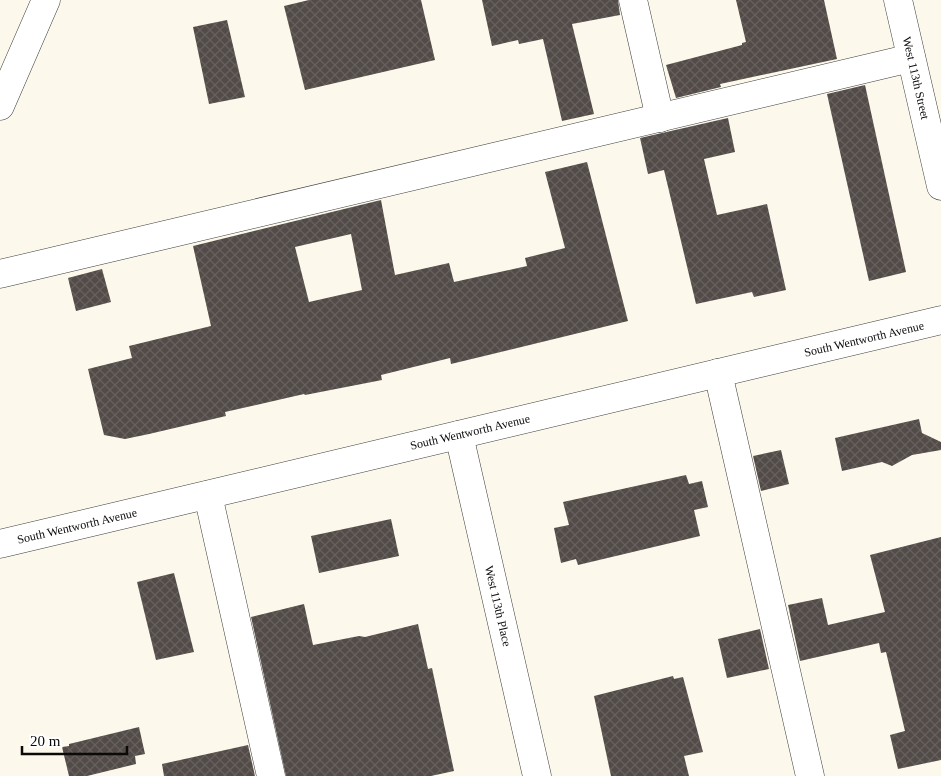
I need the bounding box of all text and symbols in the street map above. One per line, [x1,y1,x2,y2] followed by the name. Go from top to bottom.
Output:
[900,35,932,121] street label: West 113th Street
[803,318,925,360] street label: South Wentworth Avenue
[409,411,531,453] street label: South Wentworth Avenue
[16,505,138,547] street label: South Wentworth Avenue
[482,564,514,648] street label: West 113th Place
[22,724,128,756] scale bar
[30,733,61,749] text: 20 m

